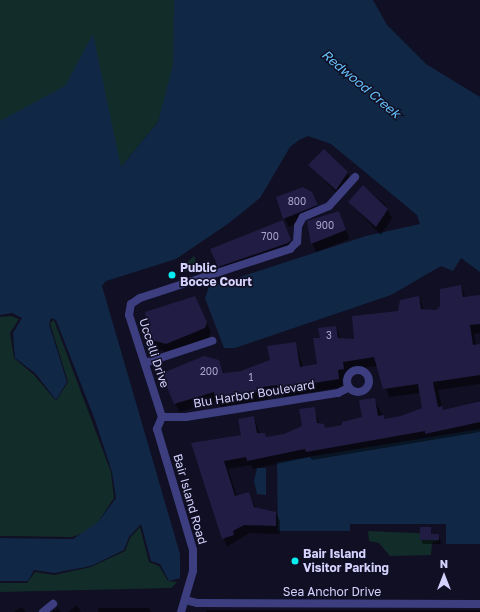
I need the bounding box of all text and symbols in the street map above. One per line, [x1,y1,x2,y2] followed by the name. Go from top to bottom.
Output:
[319,47,403,121] water label: Redwood Creek
[288,196,306,208] house number: 800
[316,220,334,232] house number: 900
[261,231,279,243] house number: 700
[180,261,252,289] place label: Public Bocce Court
[167,270,177,280] marker: Public Bocce Court
[136,316,172,390] street label: Uccelli Drive
[326,330,332,342] house number: 3
[200,366,218,378] house number: 200
[249,372,253,384] house number: 1
[192,377,316,411] street label: Blu Harbor Boulevard
[170,452,210,546] street label: Bair Island Road
[303,547,389,575] place label: Bair Island Visitor Parking
[290,556,300,566] marker: Bair Island Visitor Parking
[424,556,464,596] north arrow
[440,557,448,570] text: N
[283,585,381,599] street label: Sea Anchor Drive

